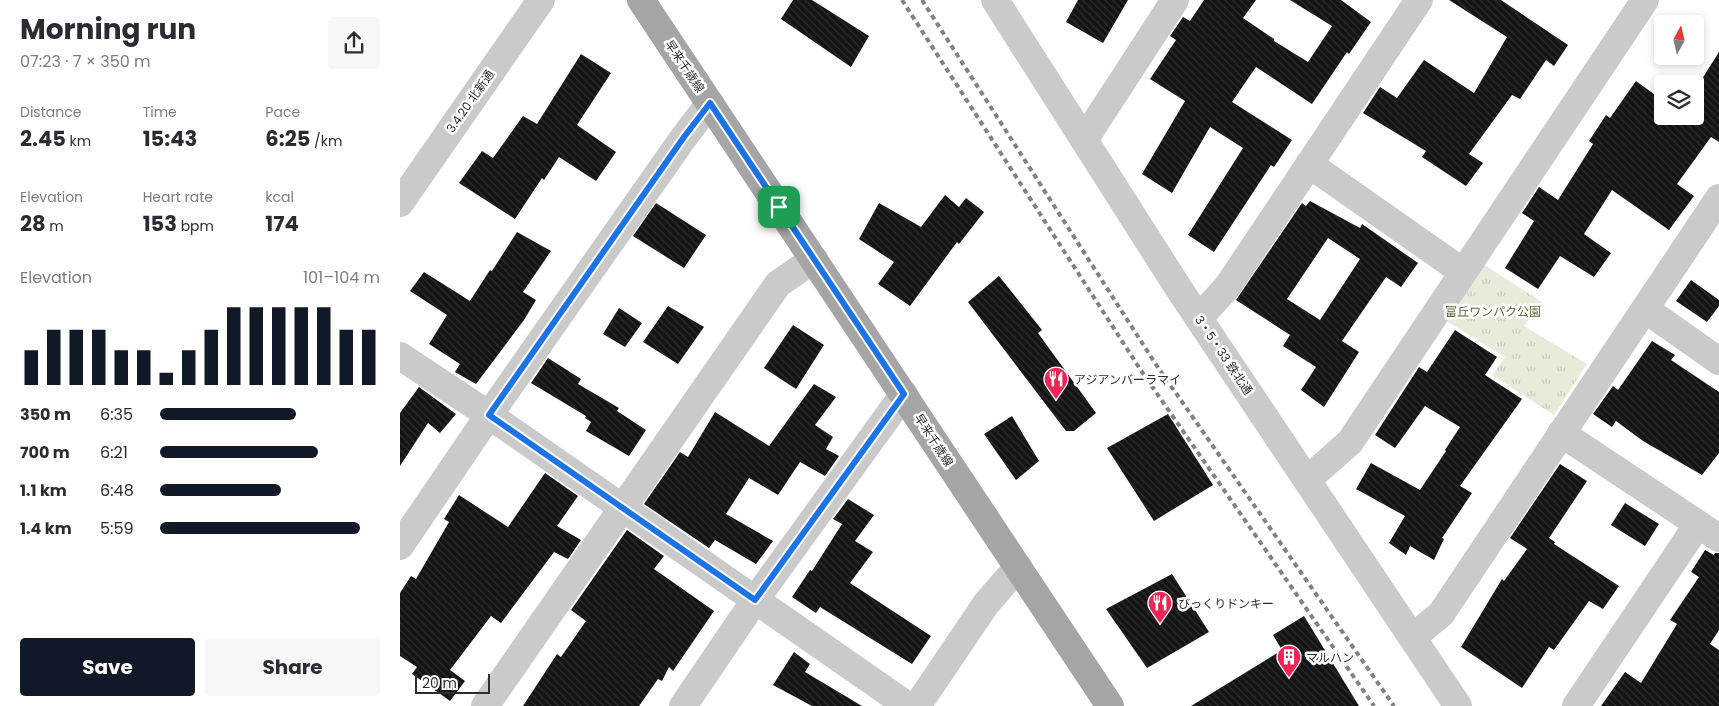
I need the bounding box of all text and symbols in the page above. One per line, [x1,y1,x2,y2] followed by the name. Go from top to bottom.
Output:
[20,10,196,49] text: Morning run
[1654,15,1704,65] north arrow
[1654,15,1704,125] map controls
[328,17,380,69] button: share
[661,36,709,96] street label: 早来千歳線
[20,50,151,73] text: 07:23 · 7 × 350 m
[442,66,498,136] street label: 3.4.20 北新通
[1654,75,1704,125] button: layers
[20,102,81,122] text: Distance
[143,102,177,122] text: Time
[265,102,300,122] text: Pace
[20,124,66,153] text: 2.45
[143,124,197,153] text: 15:43
[265,124,310,153] text: 6:25
[66,131,91,151] text: km
[310,131,342,151] text: /km
[758,186,800,228] pin
[20,187,83,207] text: Elevation
[143,187,213,207] text: Heart rate
[265,187,294,207] text: kcal
[765,193,793,221] icon: arrive
[20,209,46,238] text: 28
[143,209,177,238] text: 153
[265,209,299,238] text: 174
[46,216,64,236] text: m
[177,216,214,236] text: bpm
[20,266,92,289] text: Elevation
[303,266,380,289] text: 101–104 m
[1445,303,1541,320] park label: 富丘ワンパク公園
[1191,312,1257,398] street label: 3・5・33 鉄北通
[1043,366,1069,400] restaurant icon: アジアンバーラマイ
[1074,371,1181,388] place label: アジアンバーラマイ
[20,403,71,426] text: 350 m
[100,403,133,426] text: 6:35
[911,410,957,470] street label: 早来千歳線
[20,441,70,464] text: 700 m
[100,441,128,464] text: 6:21
[20,479,67,502] text: 1.1 km
[100,479,134,502] text: 6:48
[20,517,72,540] text: 1.4 km
[100,517,134,540] text: 5:59
[1147,590,1173,624] restaurant icon: びっくりドンキー
[1178,595,1274,612] place label: びっくりドンキー
[20,638,195,696] button: Save
[205,638,380,696] button: Share
[1276,644,1302,678] building icon: マルハン
[1306,649,1354,666] place label: マルハン
[415,671,490,694] scale bar
[422,673,457,693] text: 20 m

